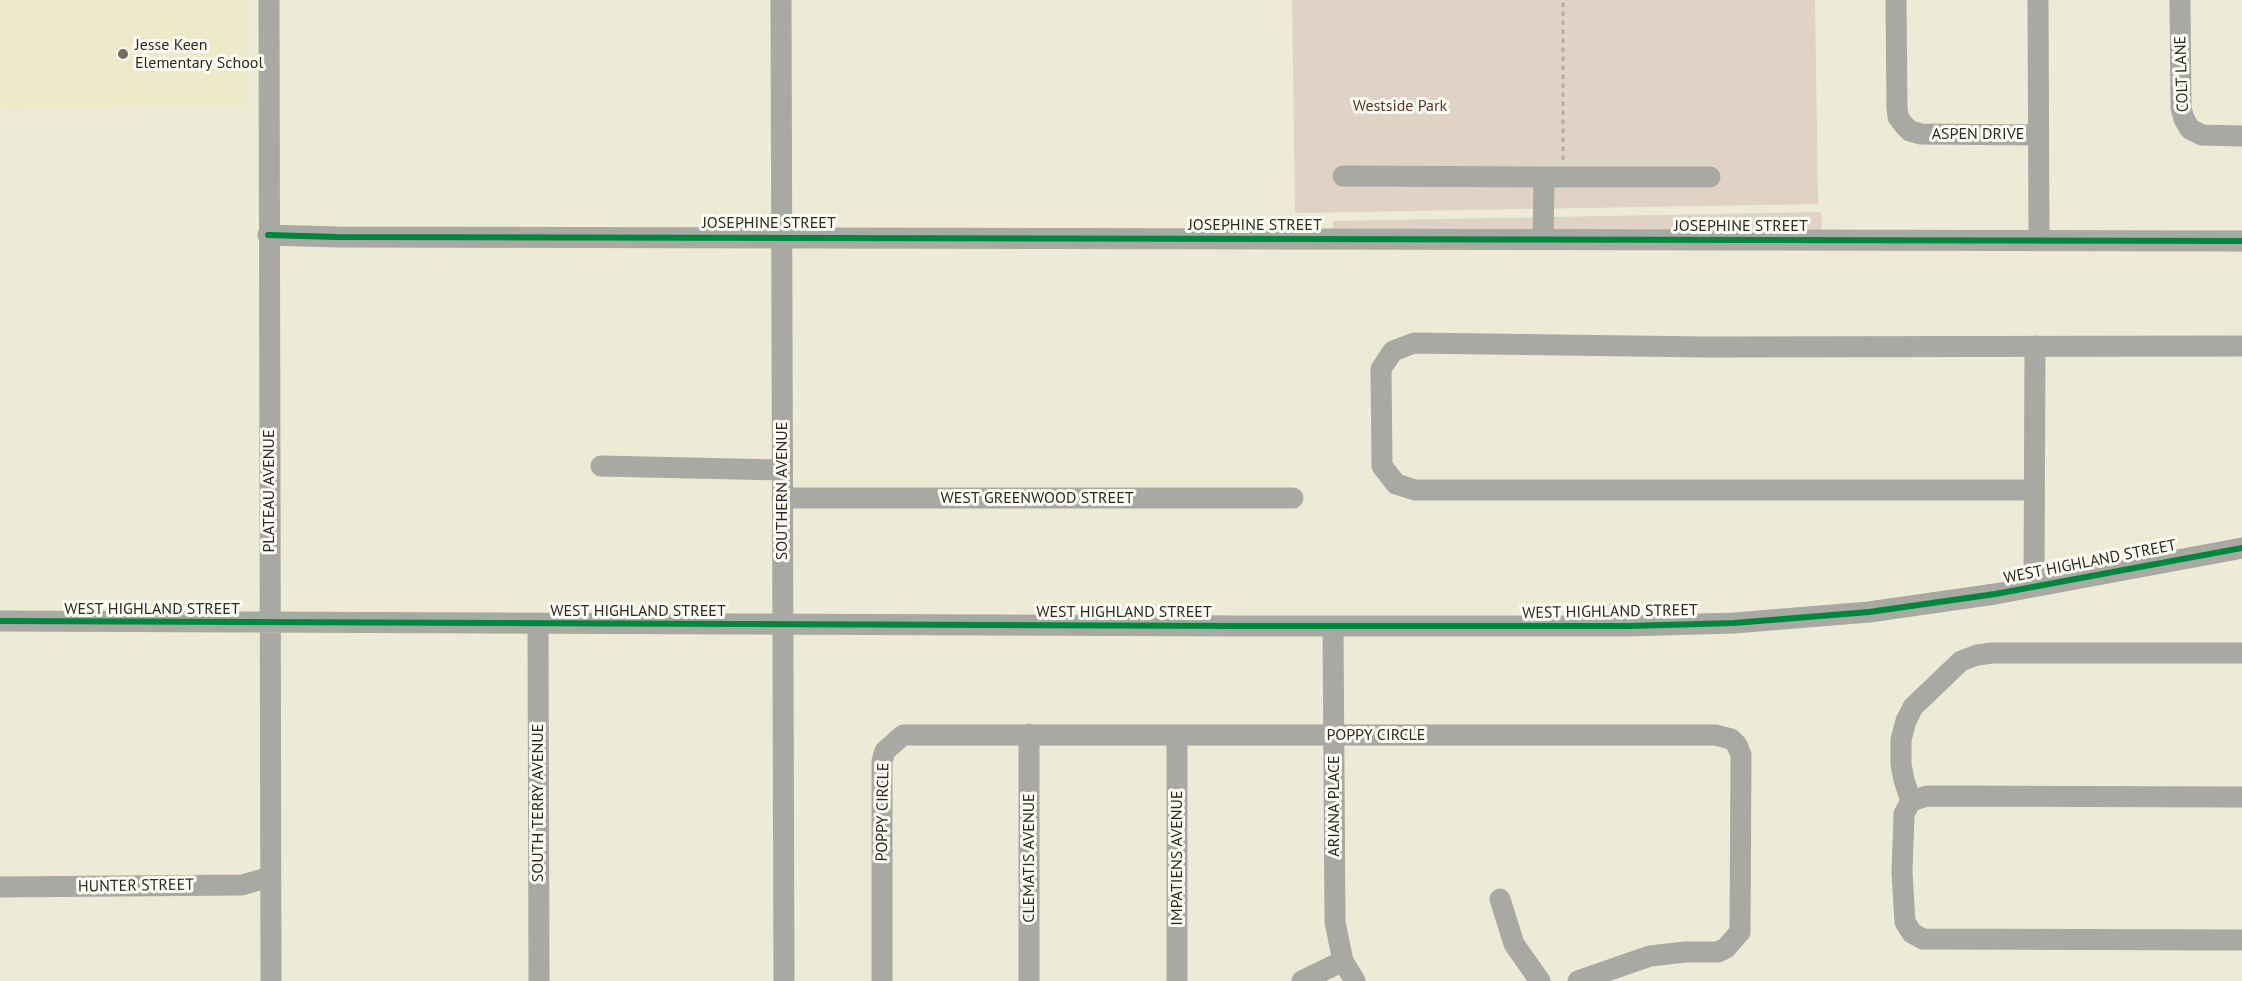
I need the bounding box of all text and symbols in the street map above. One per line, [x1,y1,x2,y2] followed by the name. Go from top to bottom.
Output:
[135,35,263,73] place label: Jesse Keen Elementary School
[2171,36,2193,112] street label: COLT LANE
[116,47,130,61] marker: Jesse Keen Elementary School
[1353,96,1447,116] park label: Westside Park
[1932,124,2024,144] street label: ASPEN DRIVE
[702,213,836,233] street label: JOSEPHINE STREET
[1188,215,1322,235] street label: JOSEPHINE STREET
[1674,216,1808,236] street label: JOSEPHINE STREET
[772,422,792,560] street label: SOUTHERN AVENUE
[259,429,279,553] street label: PLATEAU AVENUE
[940,488,1134,508] street label: WEST GREENWOOD STREET
[2002,536,2178,588] street label: WEST HIGHLAND STREET
[64,599,240,619] street label: WEST HIGHLAND STREET
[550,601,726,621] street label: WEST HIGHLAND STREET
[1522,601,1698,623] street label: WEST HIGHLAND STREET
[1036,602,1212,622] street label: WEST HIGHLAND STREET
[528,724,548,882] street label: SOUTH TERRY AVENUE
[1327,725,1425,745] street label: POPPY CIRCLE
[1324,755,1344,857] street label: ARIANA PLACE
[873,762,893,862] street label: POPPY CIRCLE
[1167,790,1187,926] street label: IMPATIENS AVENUE
[1019,793,1039,923] street label: CLEMATIS AVENUE
[78,875,194,897] street label: HUNTER STREET

